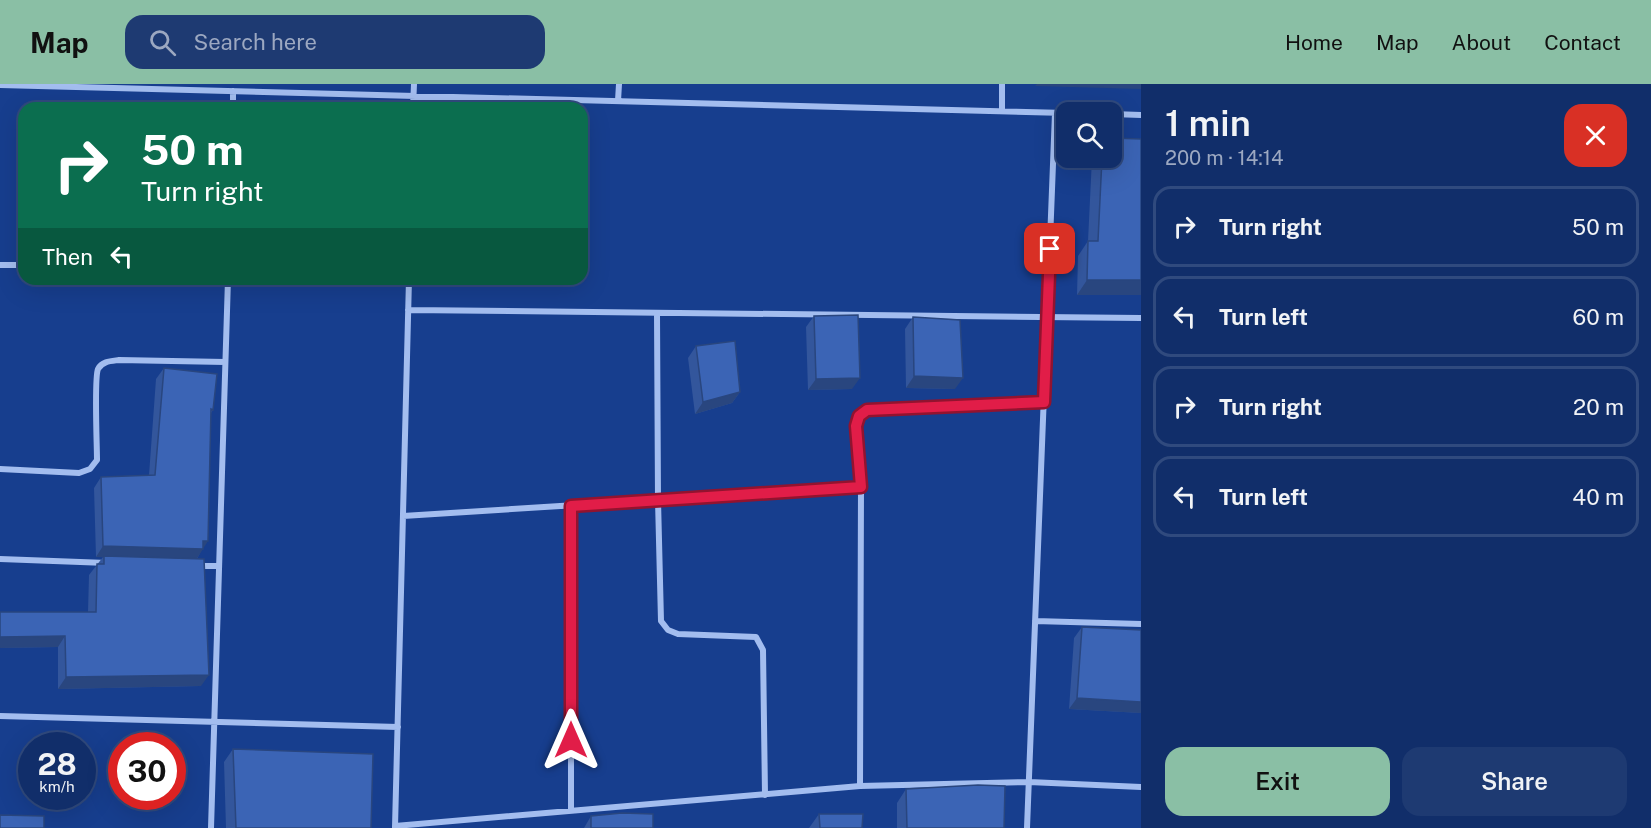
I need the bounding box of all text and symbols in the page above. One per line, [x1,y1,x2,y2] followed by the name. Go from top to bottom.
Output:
[125,15,545,69] search box
[30,26,89,59] text: Map
[146,26,179,59] icon: search
[194,29,317,55] text: Search here
[1285,30,1343,55] text: Home
[1376,30,1419,55] text: Map
[1452,30,1511,55] text: About
[1544,30,1621,55] text: Contact
[1056,102,1122,168] map controls
[1056,102,1122,168] button: search
[1165,102,1251,144] text: 1 min
[1564,104,1627,167] button: close
[141,125,244,174] text: 50 m
[42,126,120,204] icon: right
[1165,146,1284,170] text: 200 m · 14:14
[141,175,264,207] text: Turn right
[1168,210,1201,243] icon: right
[1219,214,1322,240] text: Turn right
[1572,214,1624,240] text: 50 m
[1024,223,1075,274] pin
[1033,232,1066,265] icon: arrive
[105,240,138,273] icon: left
[42,244,93,270] text: Then
[1168,300,1201,333] icon: left
[1219,304,1308,330] text: Turn left
[1573,304,1624,330] text: 60 m
[1168,390,1201,423] icon: right
[1219,394,1322,420] text: Turn right
[1573,394,1624,420] text: 20 m
[1168,480,1201,513] icon: left
[1219,484,1308,510] text: Turn left
[1572,484,1624,510] text: 40 m
[539,708,603,772] position arrow
[108,732,186,810] speed limit sign: 30
[37,746,77,782] text: 28
[1165,747,1390,816] button: Exit
[1402,747,1627,816] button: Share
[39,778,75,795] text: km/h

